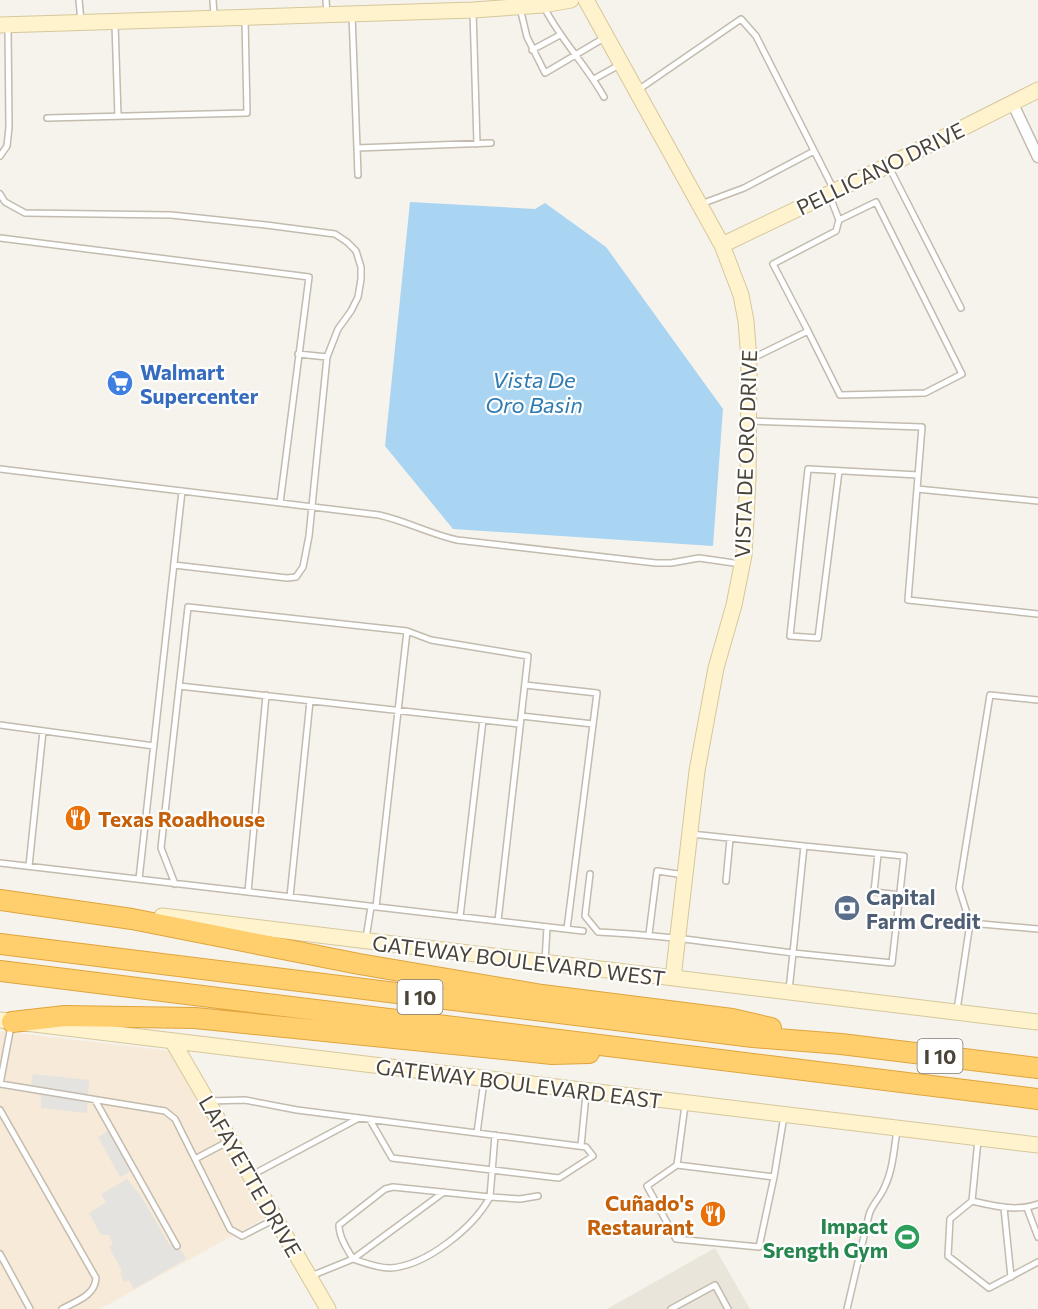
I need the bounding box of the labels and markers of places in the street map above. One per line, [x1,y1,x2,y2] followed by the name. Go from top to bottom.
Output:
[140,359,259,408] place label: Walmart Supercenter
[105,368,135,398] supermarket icon: Walmart Supercenter
[63,803,93,833] restaurant icon: Texas Roadhouse
[98,806,265,831] place label: Texas Roadhouse
[866,884,981,933] place label: Capital Farm Credit
[832,893,862,923] bank icon: Capital Farm Credit
[587,1190,694,1239] place label: Cuñado's Restaurant
[698,1199,728,1229] restaurant icon: Cuñado's Restaurant
[763,1213,888,1262] place label: Impact Srength Gym
[892,1222,922,1252] sports icon: Impact Srength Gym

